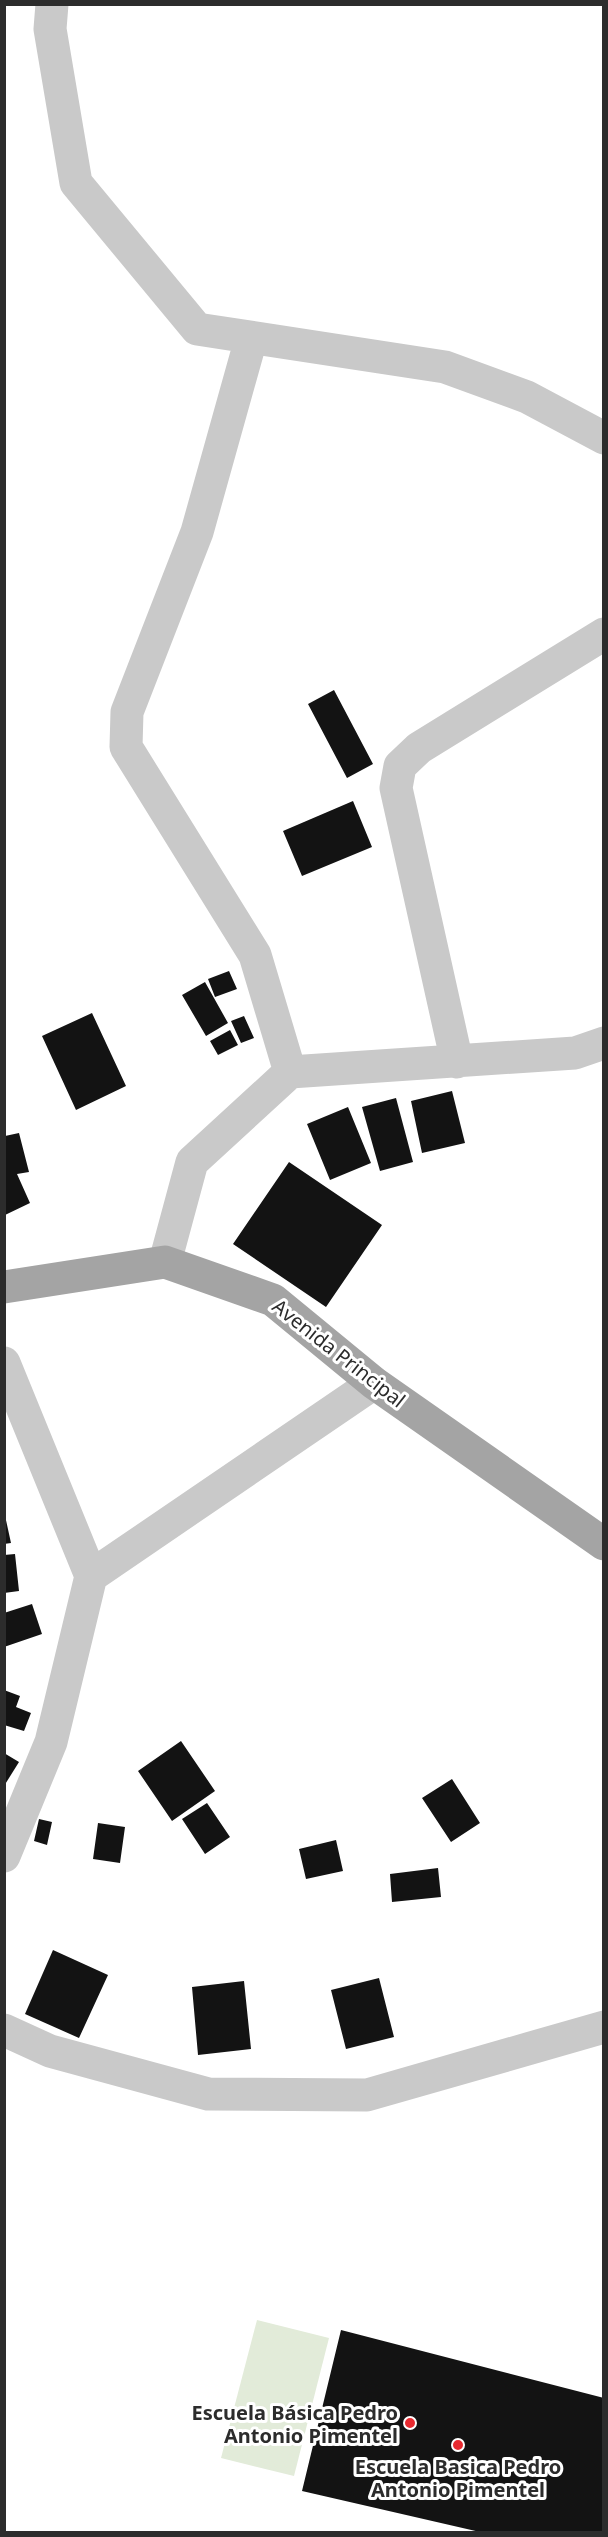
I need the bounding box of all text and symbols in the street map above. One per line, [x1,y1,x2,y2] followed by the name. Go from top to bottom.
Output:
[267,1293,411,1413] street label: Avenida Principal
[192,2399,398,2449] place label: Escuela Básica Pedro Antonio Pimentel
[403,2416,417,2430] marker: Escuela Básica Pedro Antonio Pimentel
[451,2438,465,2452] marker: Escuela Basica Pedro Antonio Pimentel
[355,2453,561,2503] place label: Escuela Basica Pedro Antonio Pimentel

